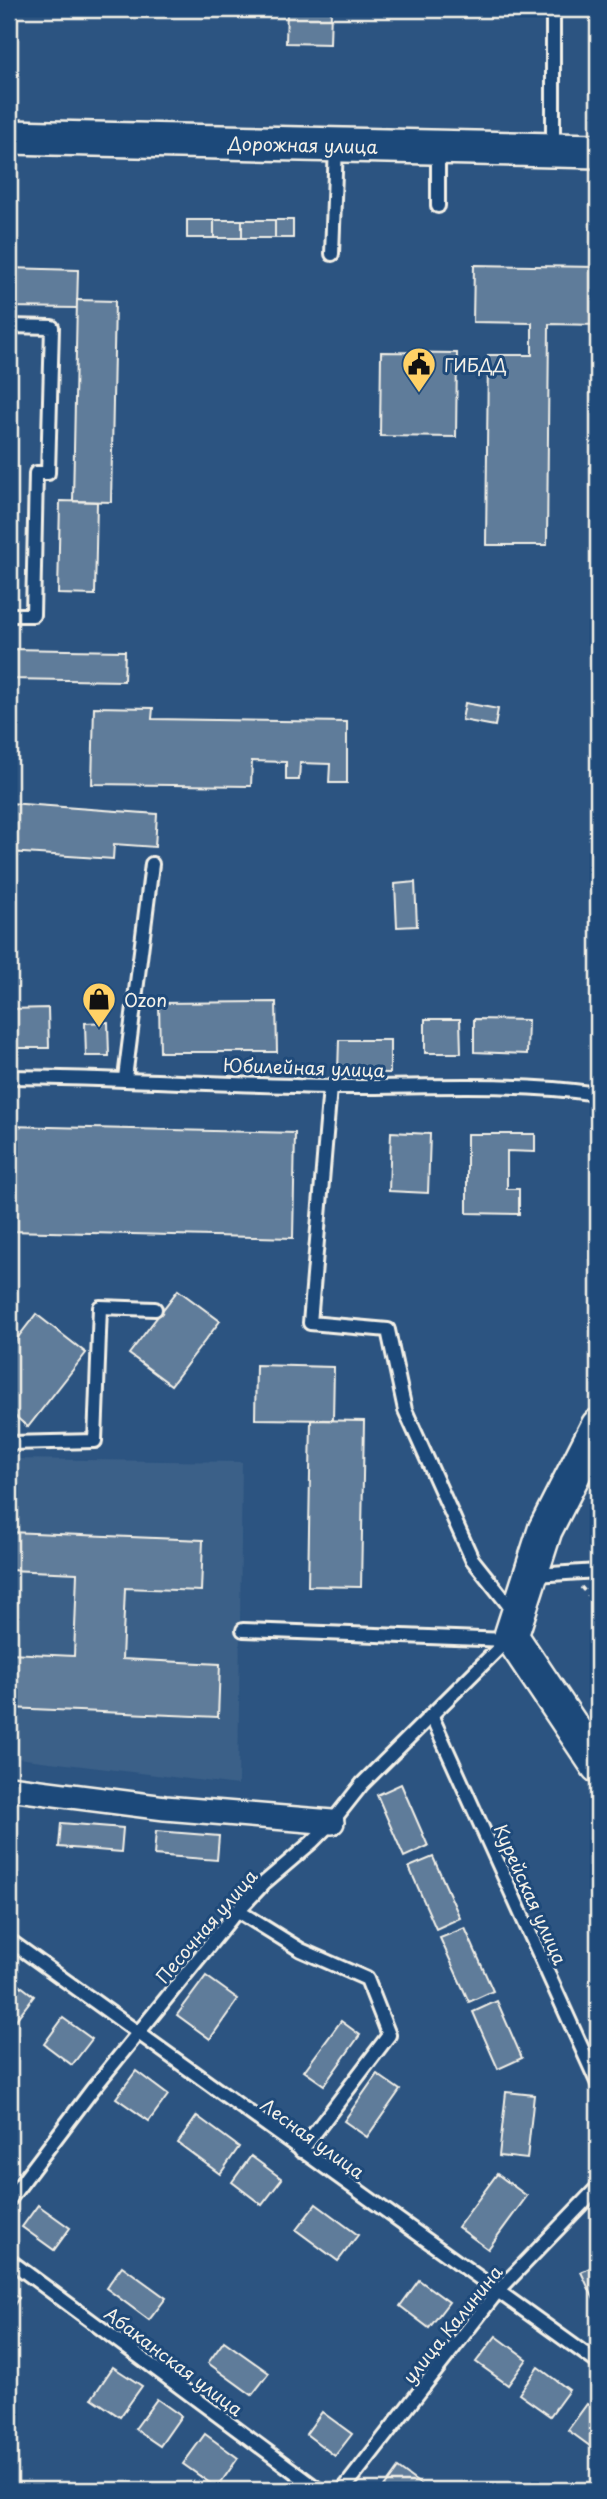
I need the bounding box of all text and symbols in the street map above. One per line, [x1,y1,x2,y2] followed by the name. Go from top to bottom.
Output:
[227,129,379,159] street label: Дорожная улица
[400,345,438,394] public building icon: ГИБДД
[444,351,507,378] place label: ГИБДД
[80,980,118,1029] shop icon: Ozon
[124,986,167,1013] place label: Ozon
[223,1051,386,1083] street label: Юбилейная улица
[488,1819,574,1969] street label: Курейская улица
[149,1863,264,1989] street label: Песочная улица
[256,2091,371,2185] street label: Лесная улица
[396,2258,509,2389] street label: улица Калинина
[99,2300,250,2423] street label: Абаканская улица

